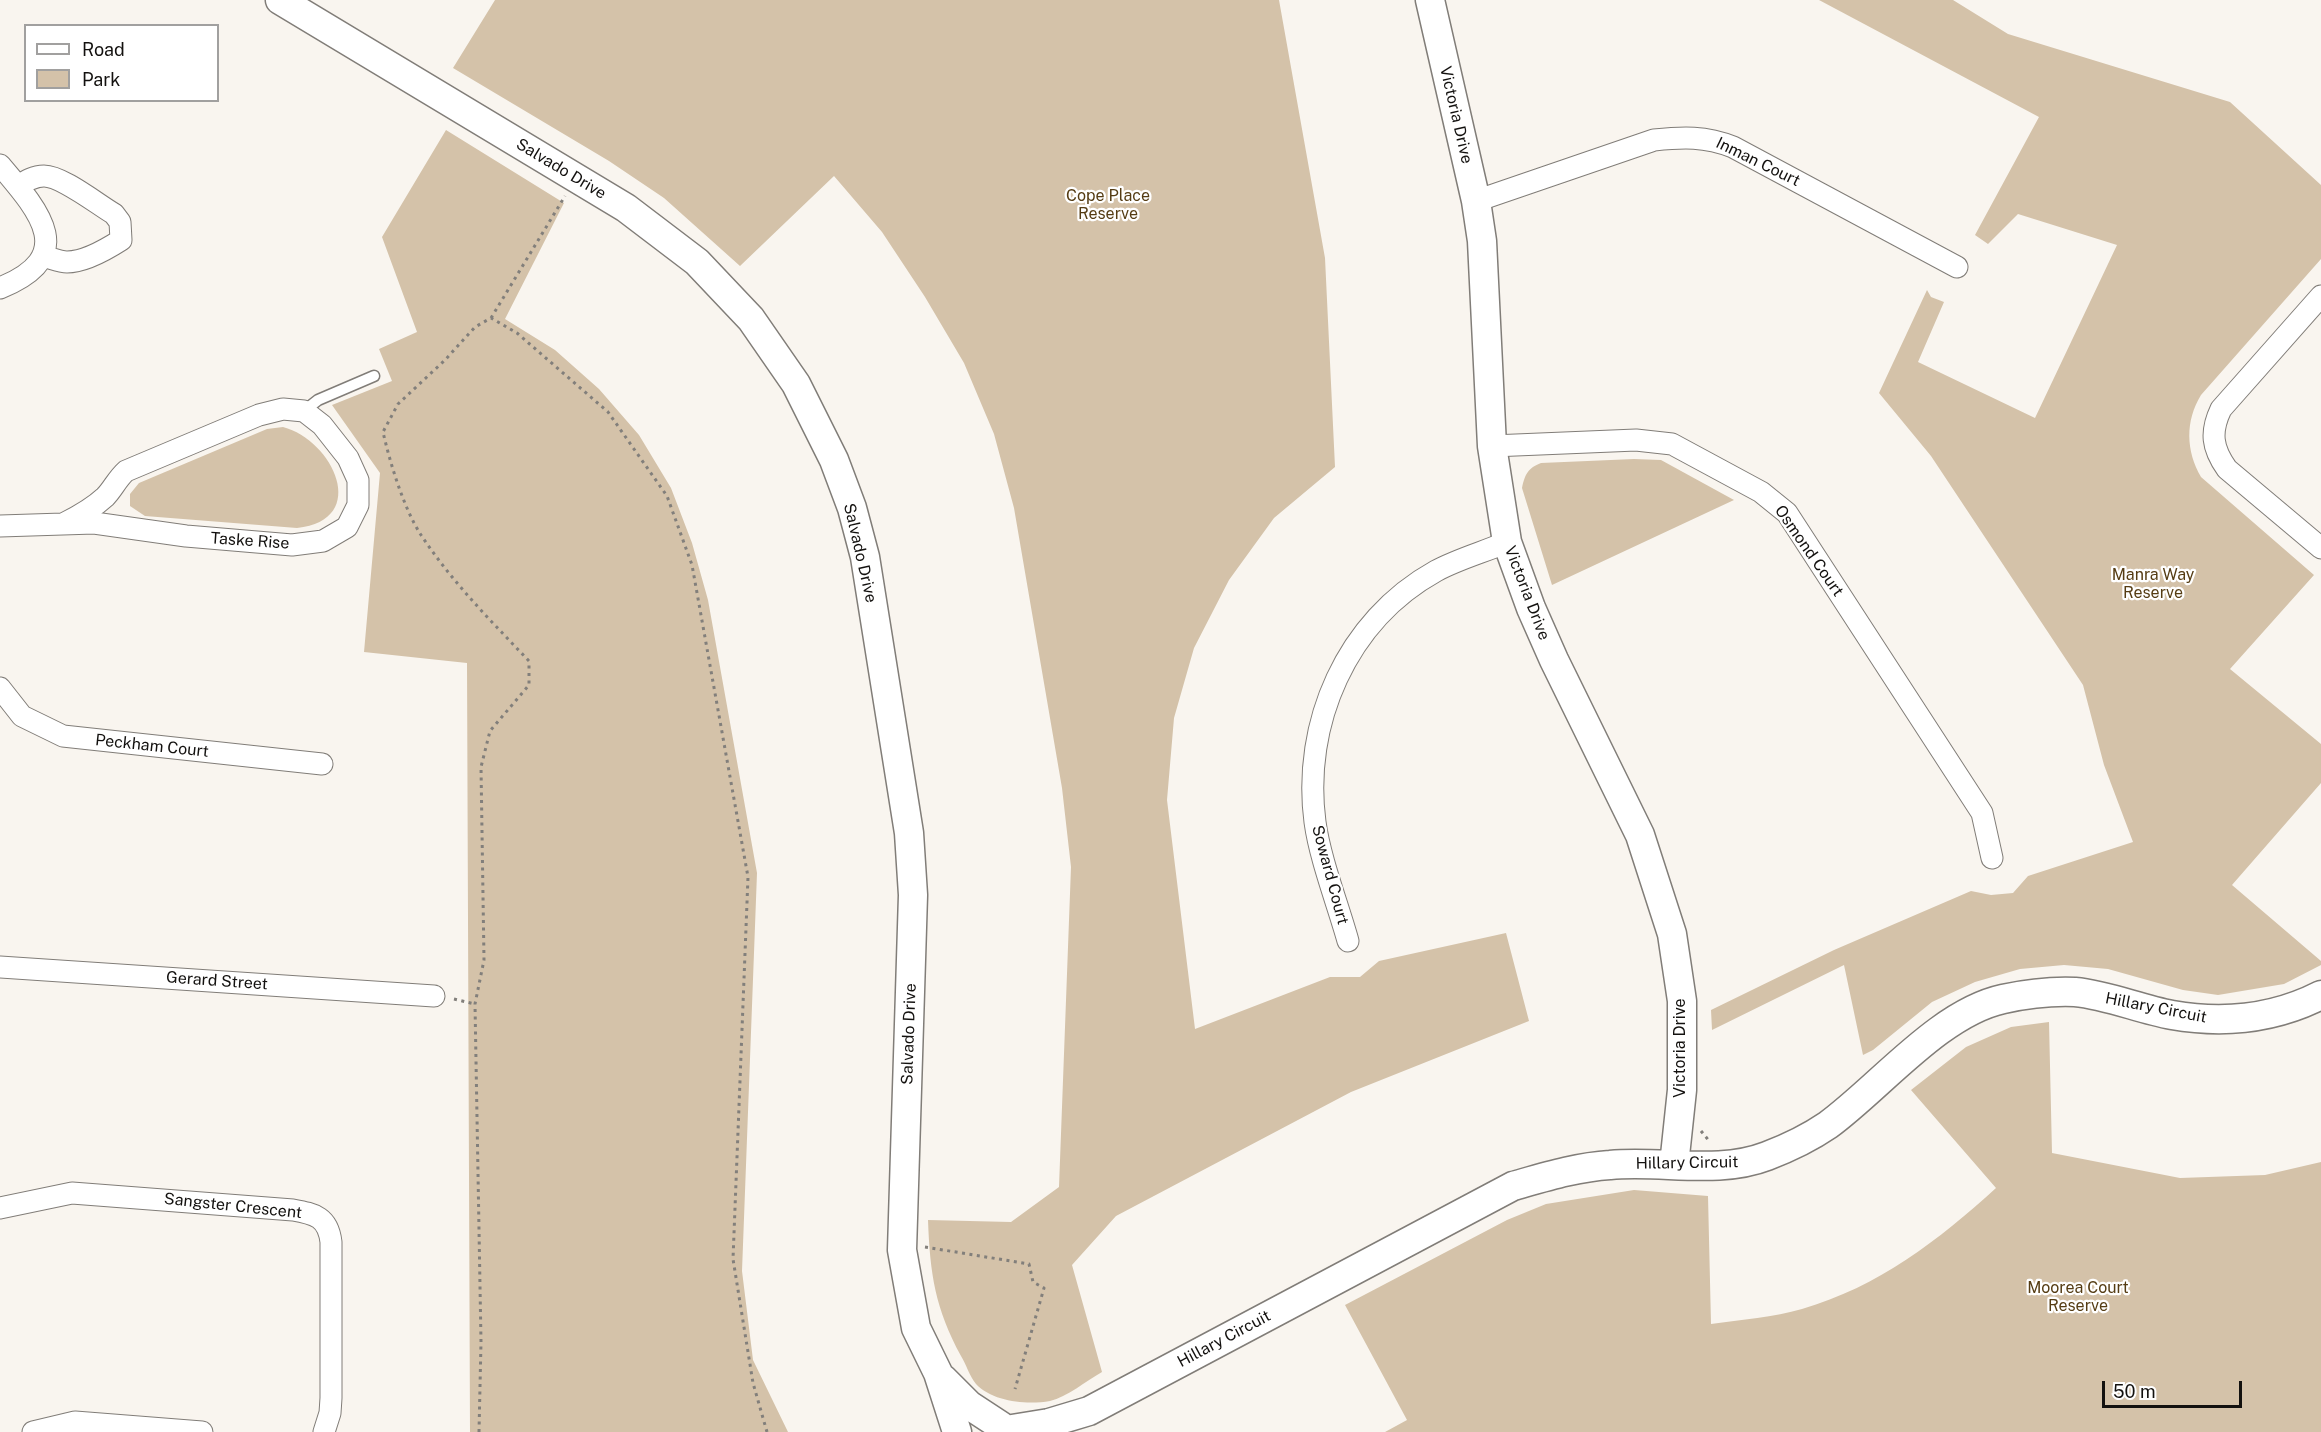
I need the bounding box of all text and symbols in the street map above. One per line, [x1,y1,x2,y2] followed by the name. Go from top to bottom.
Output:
[24,24,219,102] legend
[82,39,125,60] text: Road
[1435,64,1477,166] street label: Victoria Drive
[82,69,120,90] text: Park
[1713,133,1803,191] street label: Inman Court
[513,135,609,203] street label: Salvado Drive
[1066,186,1150,224] park label: Cope Place Reserve
[839,501,881,605] street label: Salvado Drive
[1770,502,1848,600] street label: Osmond Court
[210,529,290,553] street label: Taske Rise
[1500,543,1554,643] street label: Victoria Drive
[2112,565,2194,603] park label: Manra Way Reserve
[94,730,210,762] street label: Peckham Court
[1308,823,1352,927] street label: Soward Court
[166,968,268,994] street label: Gerard Street
[898,983,920,1085] street label: Salvado Drive
[2104,989,2208,1027] street label: Hillary Circuit
[1670,998,1690,1098] street label: Victoria Drive
[1635,1153,1739,1173] street label: Hillary Circuit
[163,1189,303,1223] street label: Sangster Crescent
[2027,1278,2129,1316] park label: Moorea Court Reserve
[1174,1306,1274,1372] street label: Hillary Circuit
[2105,1369,2244,1407] scale bar
[2113,1381,2156,1402] text: 50 m

